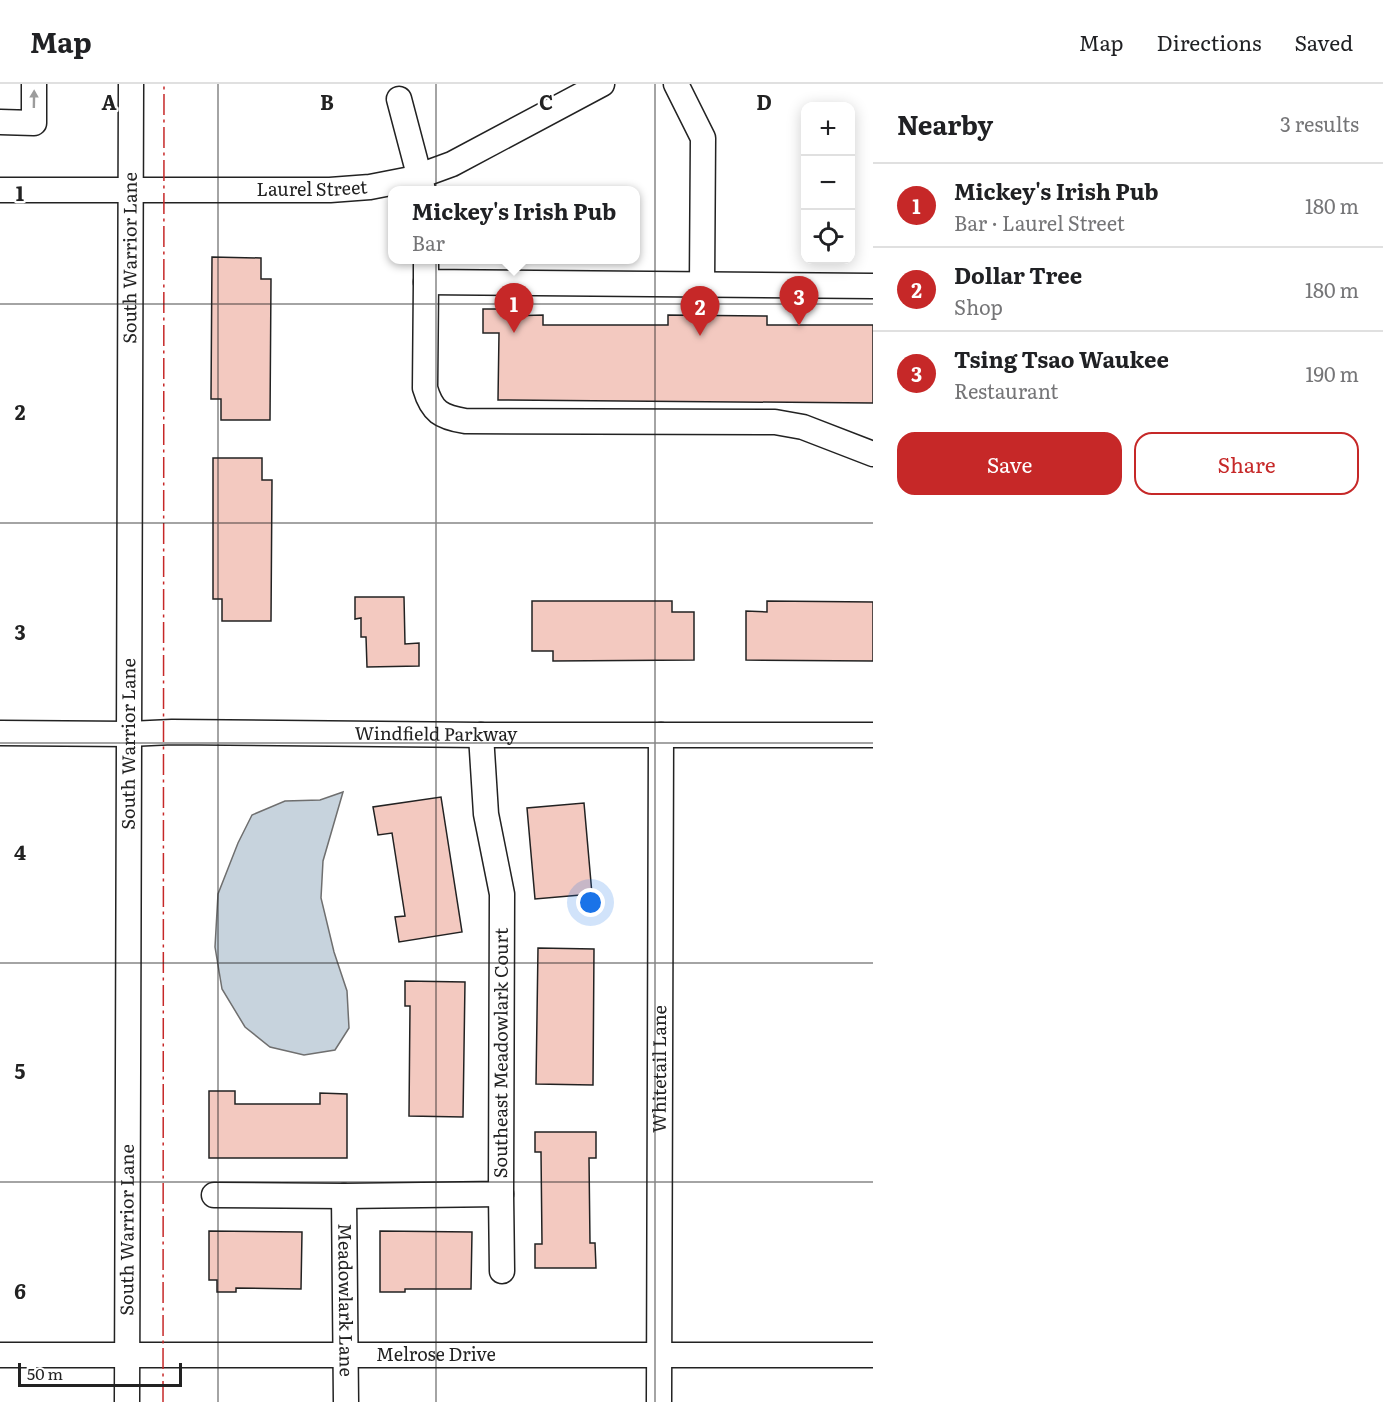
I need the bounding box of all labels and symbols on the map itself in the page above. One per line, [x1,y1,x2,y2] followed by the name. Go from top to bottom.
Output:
[101,86,117,116] text: A
[320,86,334,116] text: B
[539,86,553,116] text: C
[756,86,772,116] text: D
[29,90,39,109] one-way arrow
[115,172,143,344] street label: South Warrior Lane
[257,172,369,202] street label: Laurel Street
[16,177,24,207] text: 1
[780,276,818,326] pin: 3
[494,284,534,333] pin: 1
[680,286,720,336] pin: 2
[15,396,26,426] text: 2
[14,616,26,646] text: 3
[114,658,141,830] street label: South Warrior Lane
[354,719,518,747] street label: Windfield Parkway
[14,836,26,866] text: 4
[576,888,605,917] your location
[486,927,514,1178] street label: Southeast Meadowlark Court
[645,1005,672,1133] street label: Whitetail Lane
[15,1055,26,1085] text: 5
[112,1144,140,1316] street label: South Warrior Lane
[332,1223,361,1377] street label: Meadowlark Lane
[14,1275,26,1305] text: 6
[376,1340,496,1367] street label: Melrose Drive
[18,1360,182,1388] scale bar

